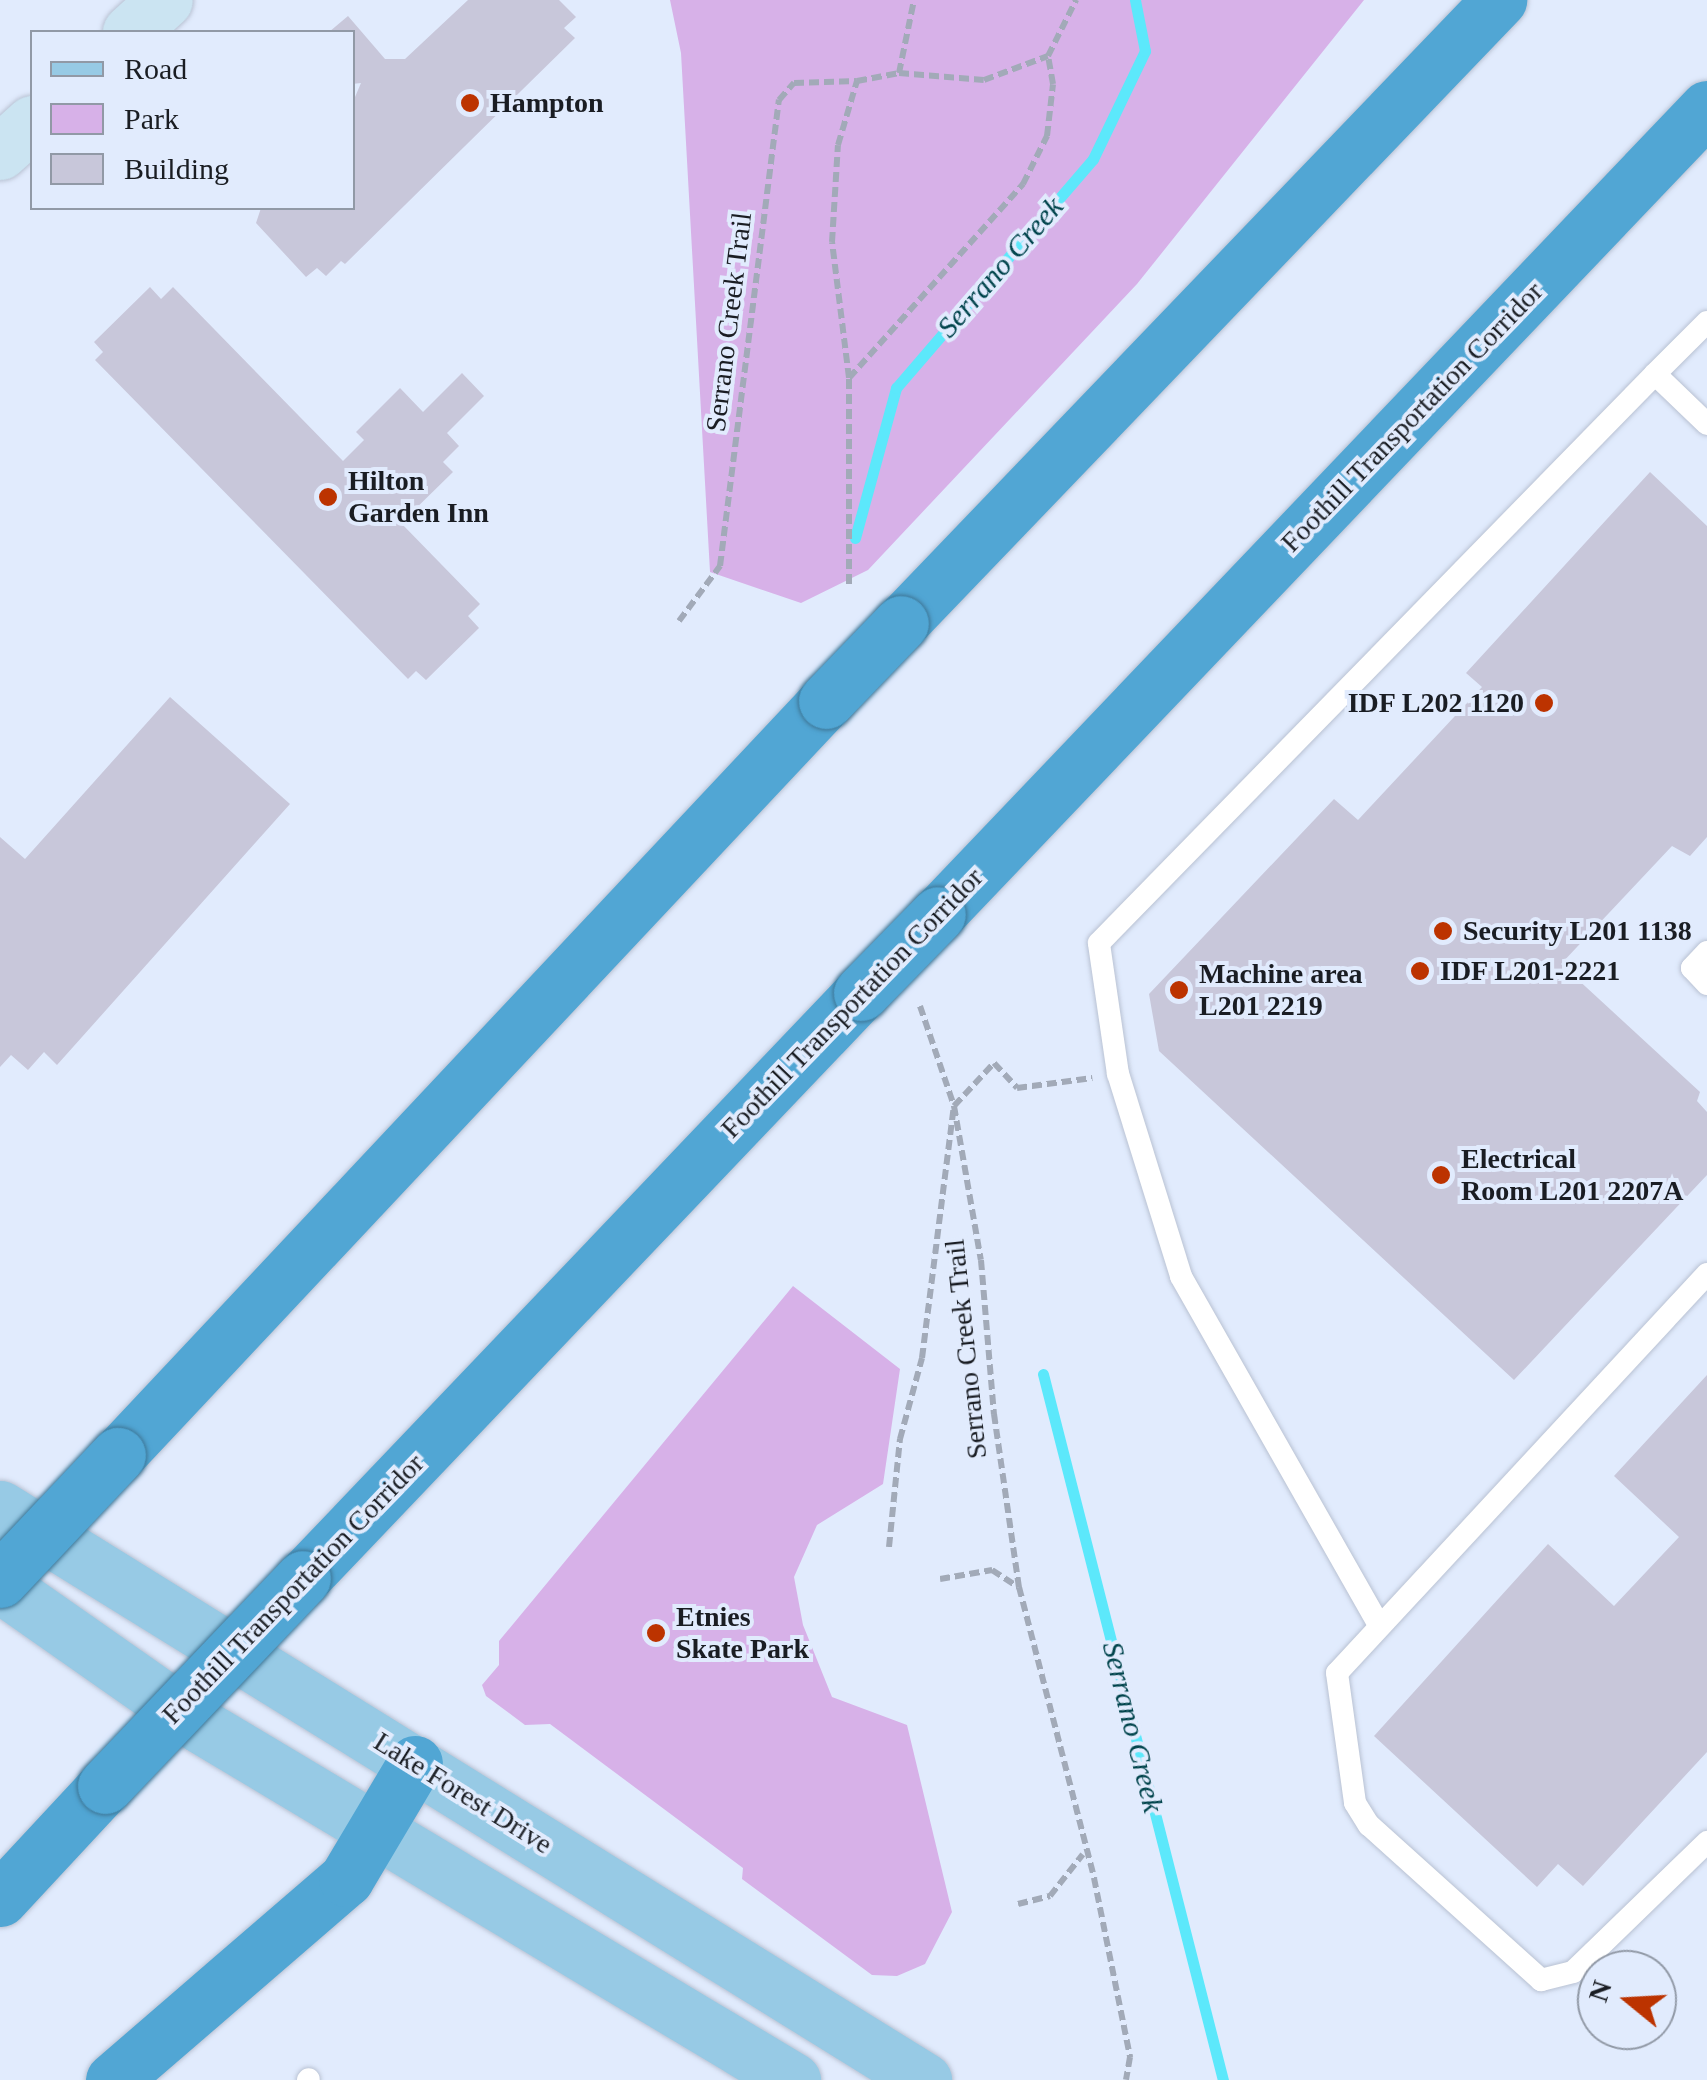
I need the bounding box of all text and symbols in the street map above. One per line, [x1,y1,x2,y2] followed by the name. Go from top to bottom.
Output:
[30,30,355,210] legend
[124,52,187,85] text: Road
[490,86,604,120] place label: Hampton
[459,92,481,114] marker: Hampton
[124,102,179,135] text: Park
[124,152,229,185] text: Building
[929,189,1071,345] water label: Serrano Creek
[699,210,759,434] street label: Serrano Creek Trail
[1274,275,1550,559] street label: Foothill Transportation Corridor
[348,464,489,530] place label: Hilton Garden Inn
[317,486,339,508] marker: Hilton Garden Inn
[1347,686,1524,720] place label: IDF L202 1120
[1533,692,1555,714] marker: IDF L202 1120
[714,861,990,1145] street label: Foothill Transportation Corridor
[1463,914,1692,948] place label: Security L201 1138
[1432,920,1454,942] marker: Security L201 1138
[1440,954,1621,988] place label: IDF L201-2221
[1199,957,1363,1023] place label: Machine area L201 2219
[1409,960,1431,982] marker: IDF L201-2221
[1168,979,1190,1001] marker: Machine area L201 2219
[1461,1142,1683,1208] place label: Electrical Room L201 2207A
[1430,1164,1452,1186] marker: Electrical Room L201 2207A
[938,1237,994,1461] street label: Serrano Creek Trail
[155,1447,431,1731] street label: Foothill Transportation Corridor
[676,1600,809,1666] place label: Etnies Skate Park
[645,1622,667,1644] marker: Etnies Skate Park
[1094,1638,1172,1816] water label: Serrano Creek
[368,1725,558,1861] street label: Lake Forest Drive
[1577,1950,1677,2050] north arrow
[1582,1977,1618,2006] text: N

